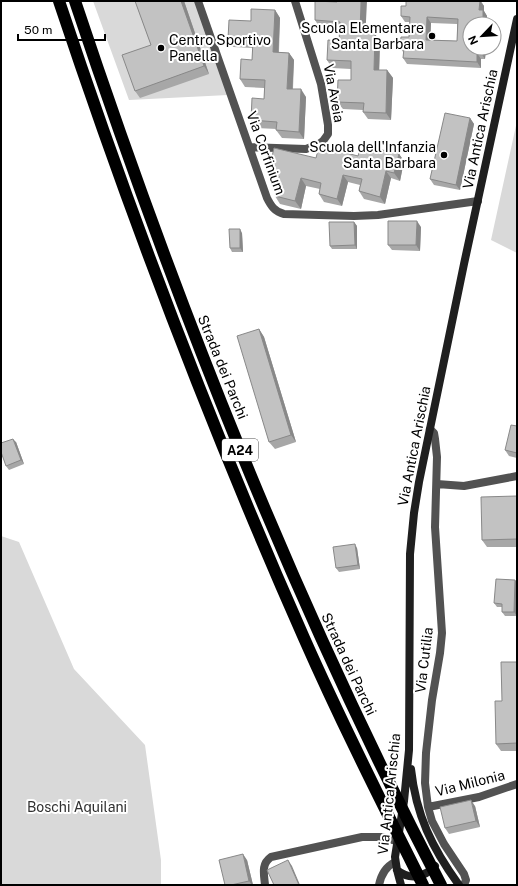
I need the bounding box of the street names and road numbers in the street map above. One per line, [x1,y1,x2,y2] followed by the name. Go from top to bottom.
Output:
[321,62,347,124] street label: Via Aveia
[459,68,501,190] street label: Via Antica Arischia
[243,109,289,197] street label: Via Corfinium
[195,313,251,421] street label: Strada dei Parchi
[395,385,433,507] street label: Via Antica Arischia
[222,439,258,461] road number: A24
[318,610,380,718] street label: Strada dei Parchi
[412,626,436,694] street label: Via Cutilia
[375,732,403,856] street label: Via Antica Arischia
[434,767,506,799] street label: Via Milonia

